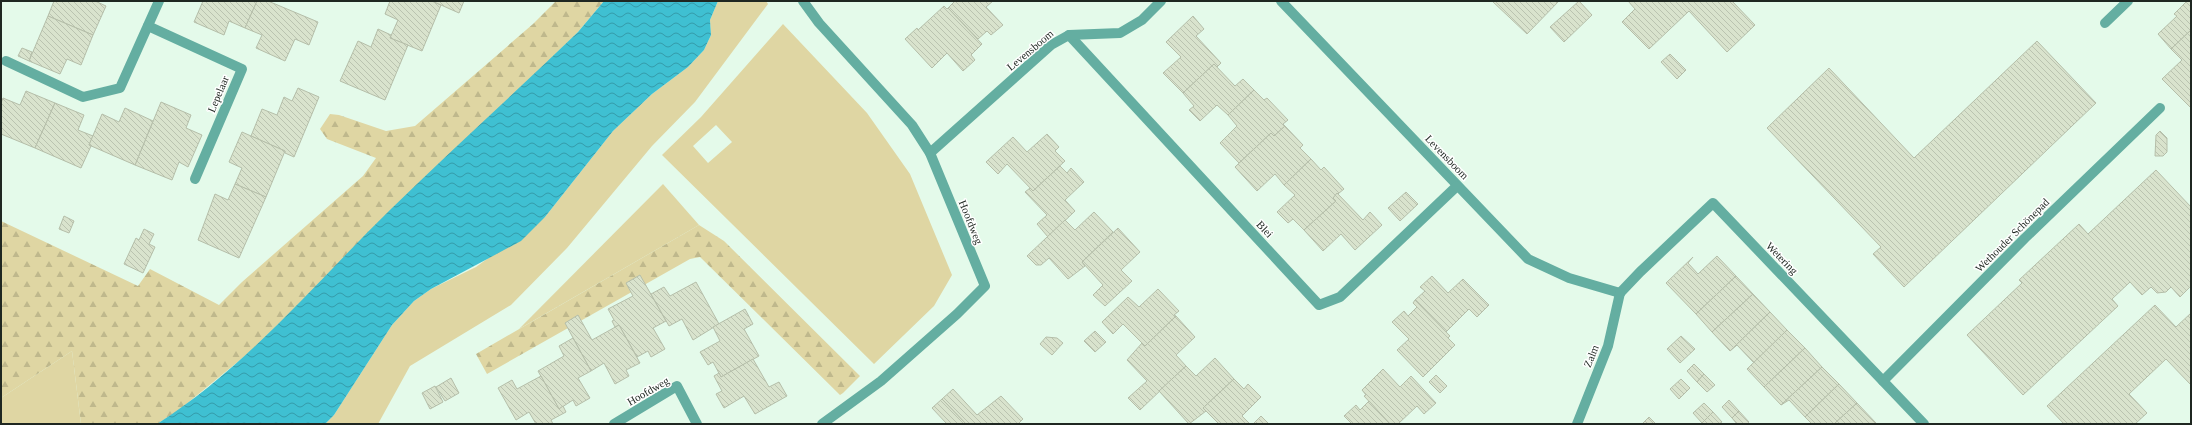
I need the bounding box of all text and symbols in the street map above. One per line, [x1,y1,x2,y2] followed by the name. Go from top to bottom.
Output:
[1004,27,1056,73] street label: Levensboom
[205,74,231,114] street label: Lepelaar
[1423,132,1471,182] street label: Levensboom
[1973,195,2052,274] street label: Wethouder Schönepad
[957,198,985,246] street label: Hoofdweg
[1254,218,1276,240] street label: Blei
[1764,239,1801,277] street label: Wetering
[1581,343,1601,369] street label: Zalm
[625,374,672,408] street label: Hoofdweg

